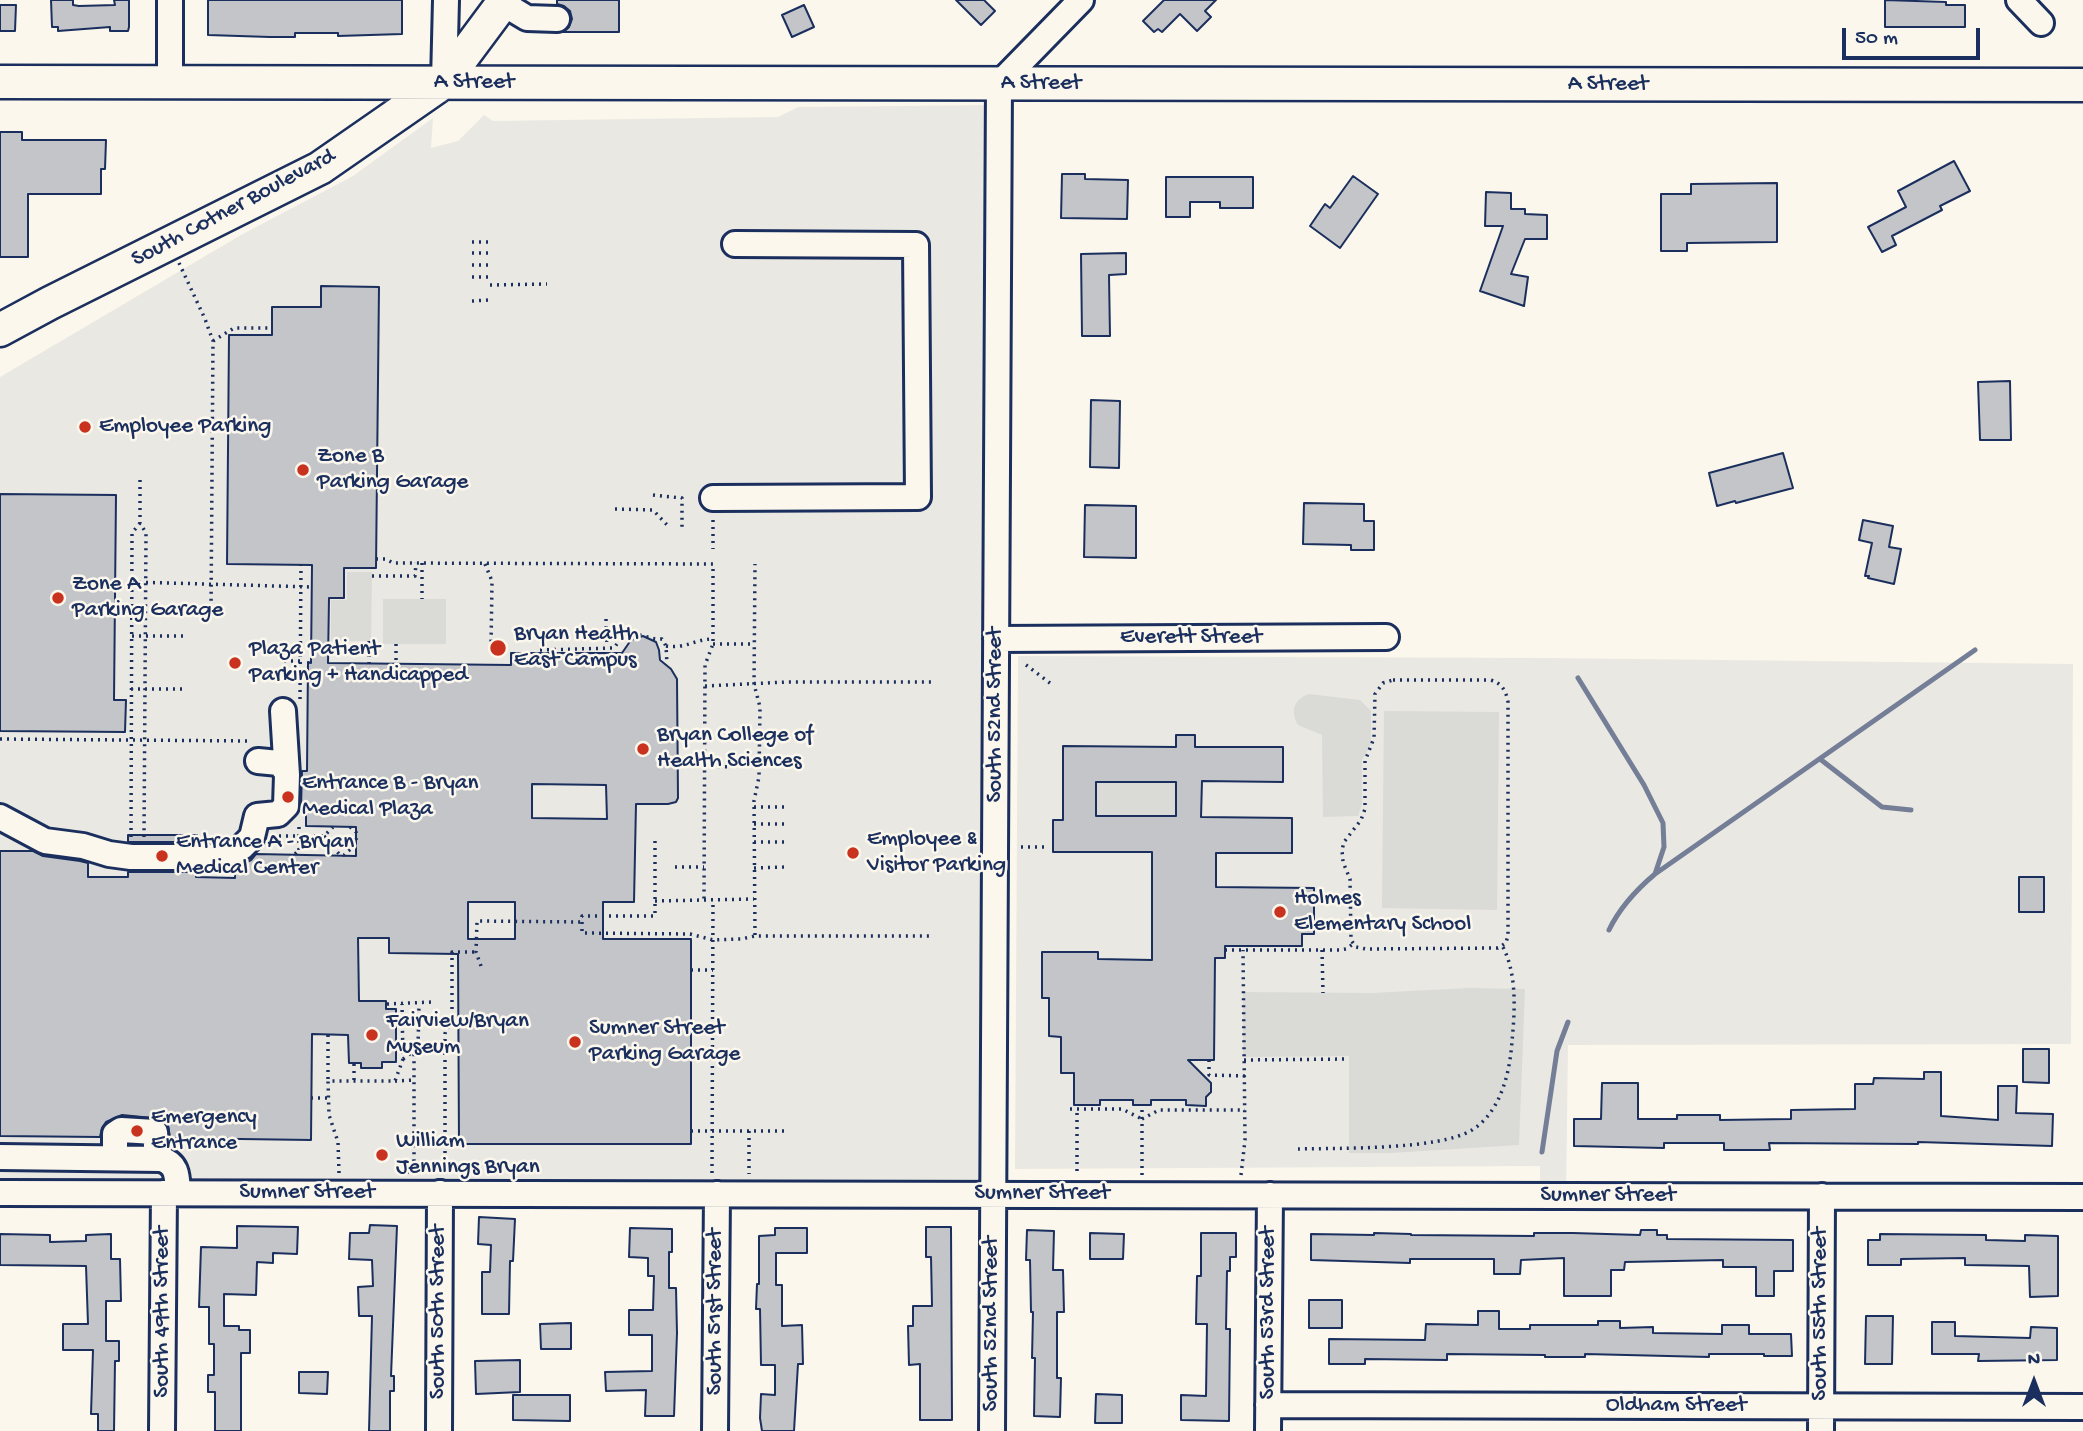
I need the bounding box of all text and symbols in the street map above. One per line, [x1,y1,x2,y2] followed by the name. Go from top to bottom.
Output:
[1845,14,1983,58] scale bar
[1855,27,1898,52] text: 50 m
[434,69,514,97] street label: A Street
[1001,70,1081,98] street label: A Street
[1568,71,1648,99] street label: A Street
[127,144,341,274] street label: South Cotner Boulevard
[99,413,271,441] place label: Employee Parking
[77,419,93,435] marker: Employee Parking
[317,443,468,497] place label: Zone B Parking Garage
[295,462,311,478] marker: Zone B Parking Garage
[72,571,223,625] place label: Zone A Parking Garage
[50,590,66,606] marker: Zone A Parking Garage
[514,621,639,675] place label: Bryan Health East Campus
[1120,624,1262,652] street label: Everett Street
[982,627,1010,803] street label: South 52nd Street
[249,636,468,690] place label: Plaza Patient Parking + Handicapped
[488,638,508,658] marker: Bryan Health East Campus
[227,655,243,671] marker: Plaza Patient Parking + Handicapped
[657,722,813,776] place label: Bryan College of Health Sciences
[635,741,651,757] marker: Bryan College of Health Sciences
[302,770,478,824] place label: Entrance B - Bryan Medical Plaza
[280,789,296,805] marker: Entrance B - Bryan Medical Plaza
[867,826,1006,880] place label: Employee & Visitor Parking
[176,829,354,883] place label: Entrance A - Bryan Medical Center
[845,845,861,861] marker: Employee & Visitor Parking
[154,848,170,864] marker: Entrance A - Bryan Medical Center
[1294,885,1471,939] place label: Holmes Elementary School
[1272,904,1288,920] marker: Holmes Elementary School
[386,1008,529,1062] place label: Fairview/Bryan Museum
[589,1015,740,1069] place label: Sumner Street Parking Garage
[364,1027,380,1043] marker: Fairview/Bryan Museum
[567,1034,583,1050] marker: Sumner Street Parking Garage
[151,1104,257,1158] place label: Emergency Entrance
[129,1123,145,1139] marker: Emergency Entrance
[396,1128,540,1182] place label: William Jennings Bryan
[374,1147,390,1163] marker: William Jennings Bryan
[239,1179,375,1207] street label: Sumner Street
[974,1180,1110,1208] street label: Sumner Street
[1540,1182,1676,1210] street label: Sumner Street
[425,1225,453,1399] street label: South 50th Street
[149,1226,177,1398] street label: South 49th Street
[1255,1226,1283,1400] street label: South 53rd Street
[1807,1227,1835,1401] street label: South 55th Street
[702,1229,730,1395] street label: South 51st Street
[978,1236,1006,1412] street label: South 52nd Street
[1999,1347,2069,1417] north arrow
[2028,1349,2040,1372] text: N
[1606,1392,1746,1420] street label: Oldham Street

